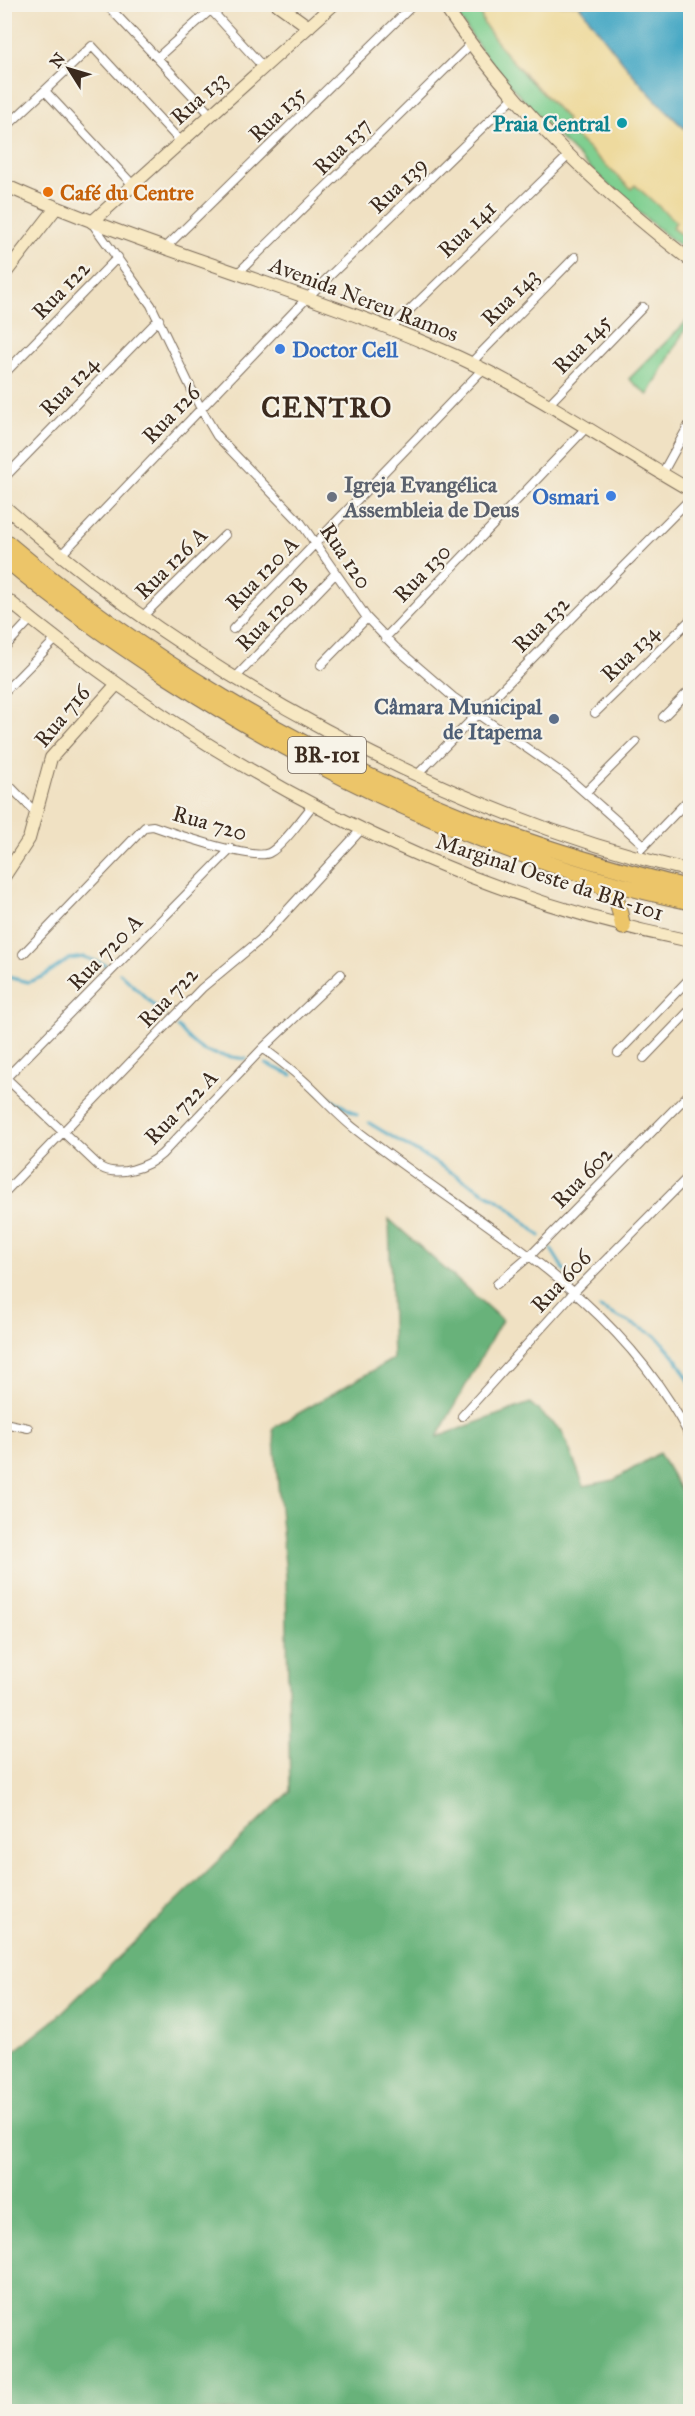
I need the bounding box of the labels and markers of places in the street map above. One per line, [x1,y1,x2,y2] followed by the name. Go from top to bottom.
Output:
[493,110,611,137] place label: Praia Central
[615,116,629,130] marker: Praia Central
[60,179,194,206] place label: Café du Centre
[41,185,55,199] marker: Café du Centre
[292,336,399,363] place label: Doctor Cell
[273,342,287,356] marker: Doctor Cell
[342,471,519,523] place label: Igreja Evangélica Assembleia de Deus
[532,483,600,510] place label: Osmari
[604,489,618,503] marker: Osmari
[325,490,339,504] marker: Igreja Evangélica Assembleia de Deus
[374,693,543,745] place label: Câmara Municipal de Itapema
[547,712,561,726] marker: Câmara Municipal de Itapema

